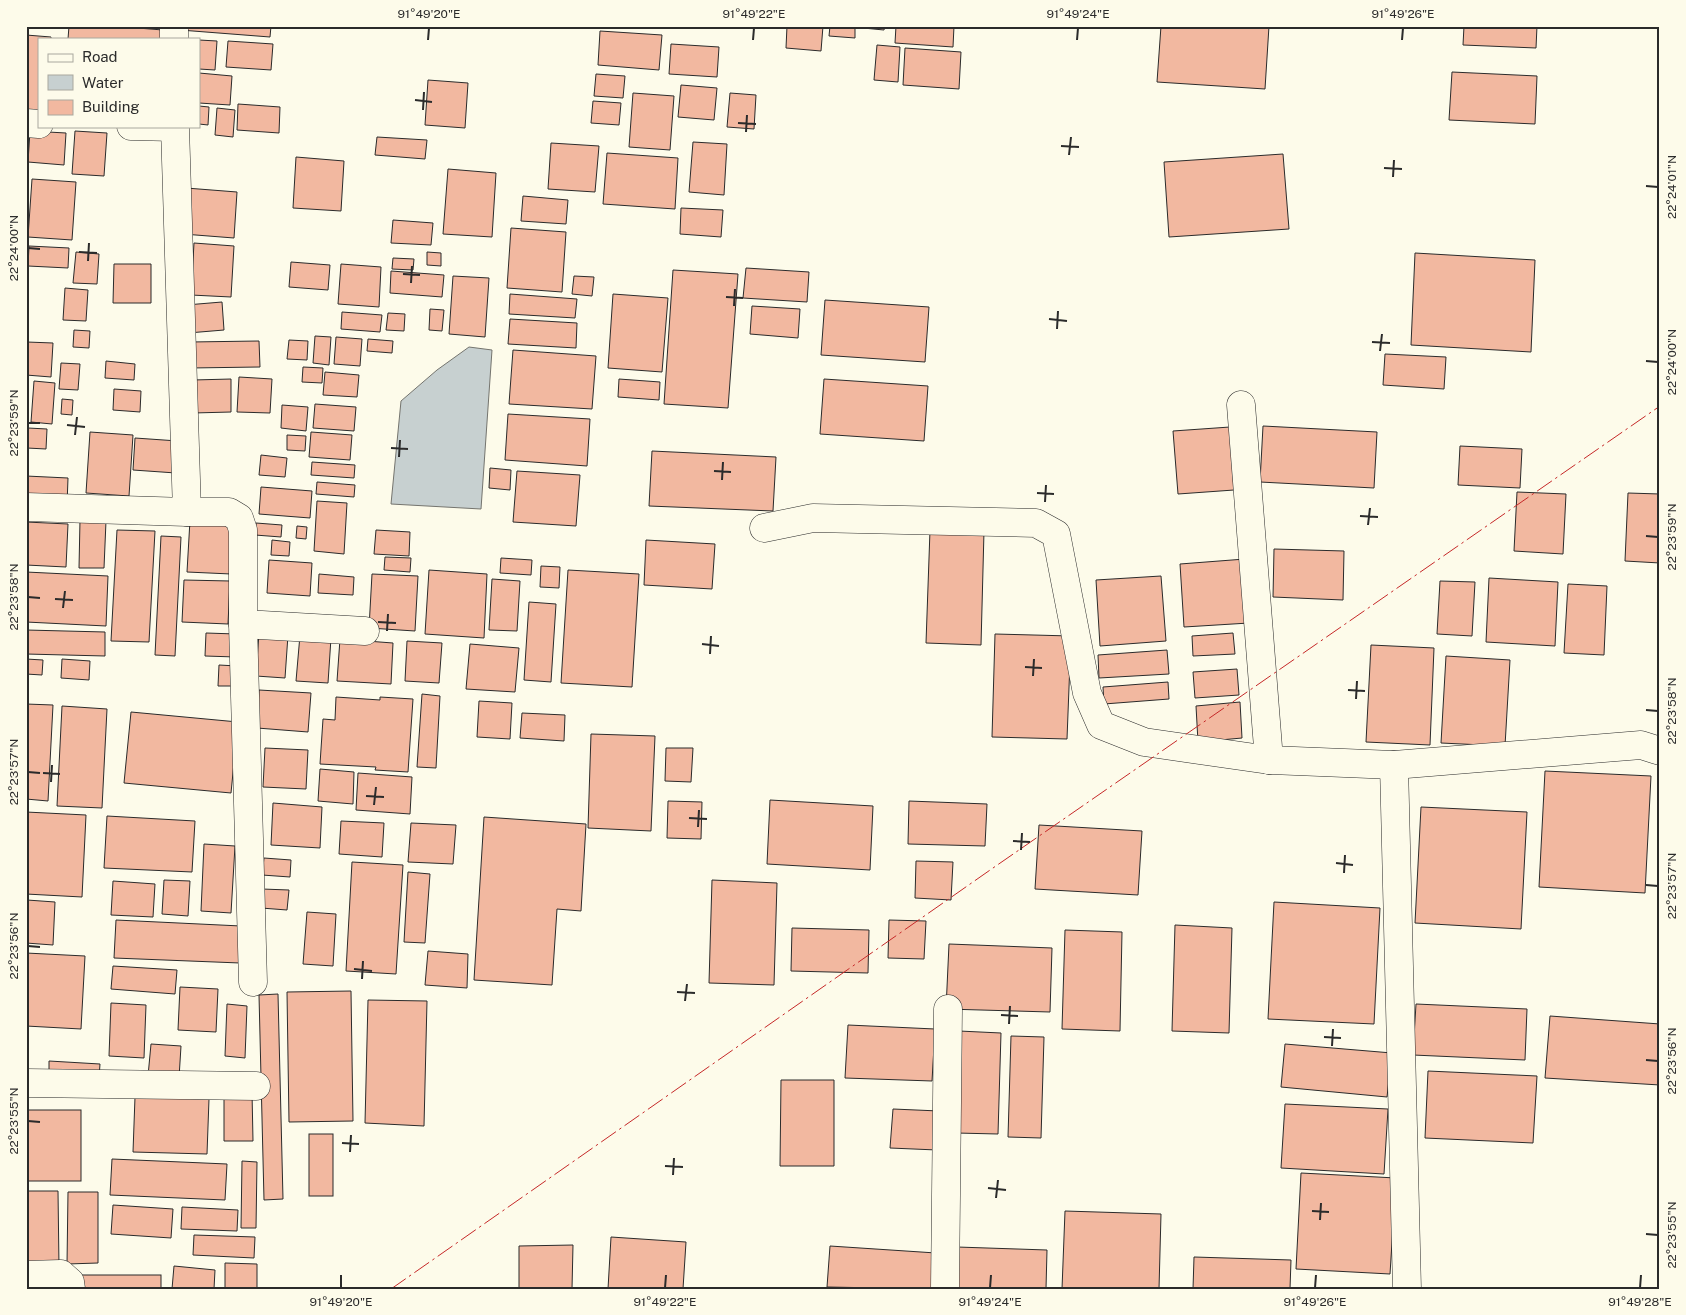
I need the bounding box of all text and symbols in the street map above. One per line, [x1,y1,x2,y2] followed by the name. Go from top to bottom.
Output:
[398,7,461,21] text: 91°49'20"E
[723,7,785,21] text: 91°49'22"E
[1046,7,1110,21] text: 91°49'24"E
[1371,7,1435,21] text: 91°49'26"E
[38,38,200,128] legend
[82,48,118,65] text: Road
[82,74,124,91] text: Water
[82,98,140,115] text: Building
[1665,155,1679,219] text: 22°24'01"N
[7,215,21,281] text: 22°24'00"N
[1665,329,1679,395] text: 22°24'00"N
[7,390,21,456] text: 22°23'59"N
[1665,504,1679,570] text: 22°23'59"N
[7,563,21,631] text: 22°23'58"N
[1665,677,1679,745] text: 22°23'58"N
[7,739,21,805] text: 22°23'57"N
[1665,853,1679,919] text: 22°23'57"N
[7,913,21,979] text: 22°23'56"N
[1665,1028,1679,1094] text: 22°23'56"N
[7,1087,21,1155] text: 22°23'55"N
[1665,1201,1679,1269] text: 22°23'55"N
[310,1295,373,1309] text: 91°49'20"E
[634,1295,696,1309] text: 91°49'22"E
[958,1295,1022,1309] text: 91°49'24"E
[1283,1295,1347,1309] text: 91°49'26"E
[1608,1295,1672,1309] text: 91°49'28"E

